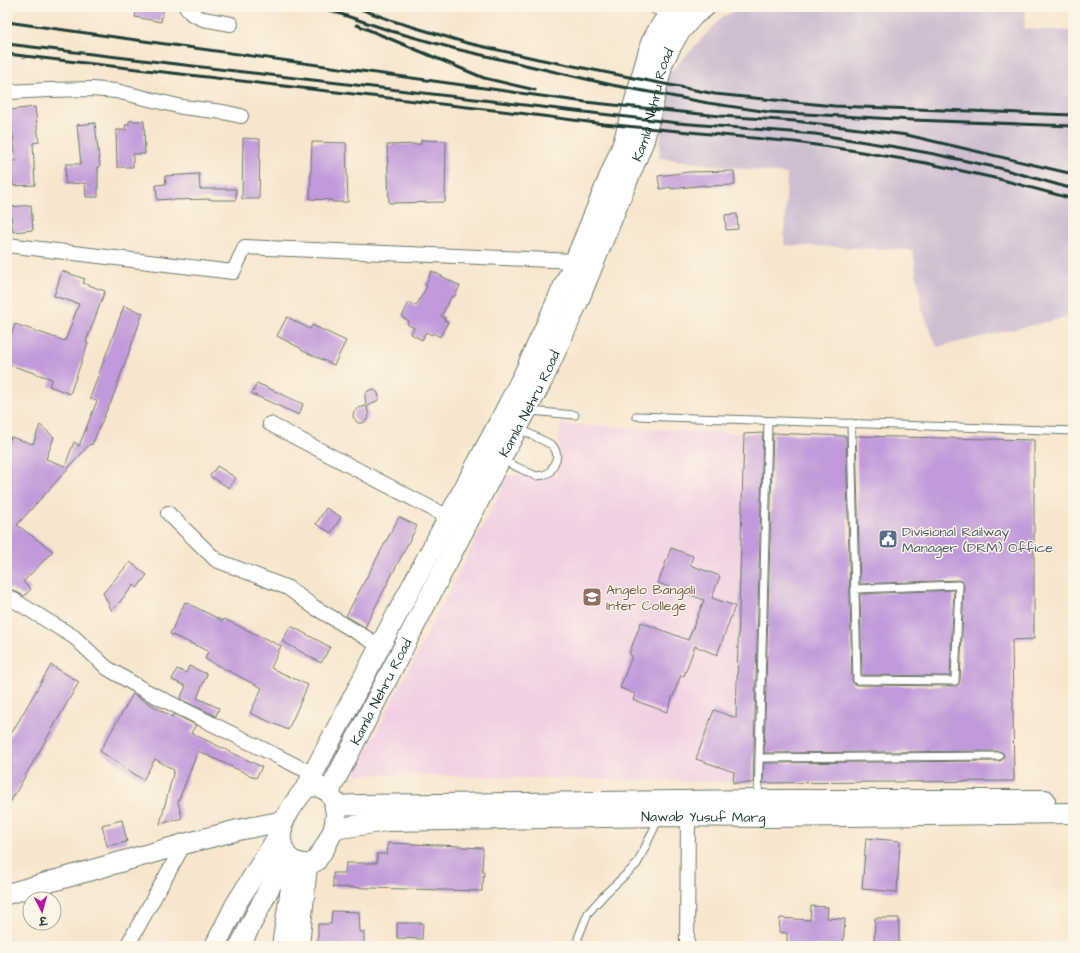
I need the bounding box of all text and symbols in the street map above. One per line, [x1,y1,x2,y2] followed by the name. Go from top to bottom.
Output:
[627,45,679,165] street label: Kamla Nehru Road
[494,347,566,461] street label: Kamla Nehru Road
[902,522,1053,558] place label: Divisional Railway Manager (DRM) Office
[877,528,899,550] public building icon: Divisional Railway Manager (DRM) Office
[606,580,695,616] place label: Angelo Bangali Inter College
[581,586,603,608] school or university icon: Angelo Bangali Inter College
[346,635,417,749] street label: Kamla Nehru Road
[641,807,766,828] street label: Nawab Yusuf Marg
[22,891,62,931] north arrow
[37,913,48,928] text: उ

